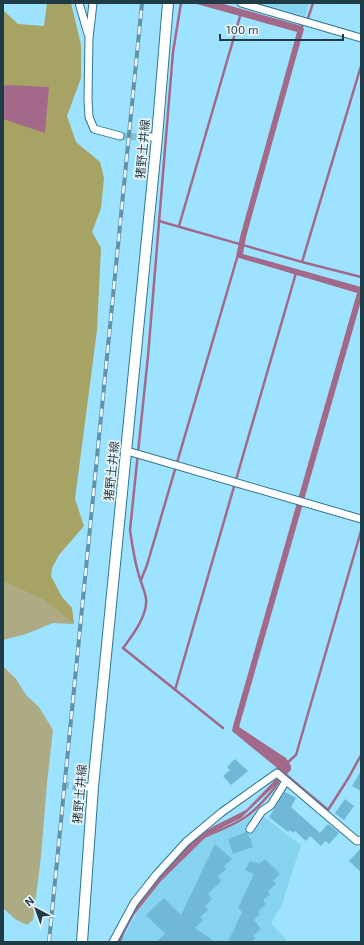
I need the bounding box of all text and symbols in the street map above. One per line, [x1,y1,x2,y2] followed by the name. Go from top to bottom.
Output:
[220,16,343,42] scale bar
[226,22,258,36] text: 100 m
[132,118,152,179] street label: 猪野土井線
[101,440,121,501] street label: 猪野土井線
[69,763,89,824] street label: 猪野土井線
[16,889,56,929] north arrow
[22,894,36,909] text: N

